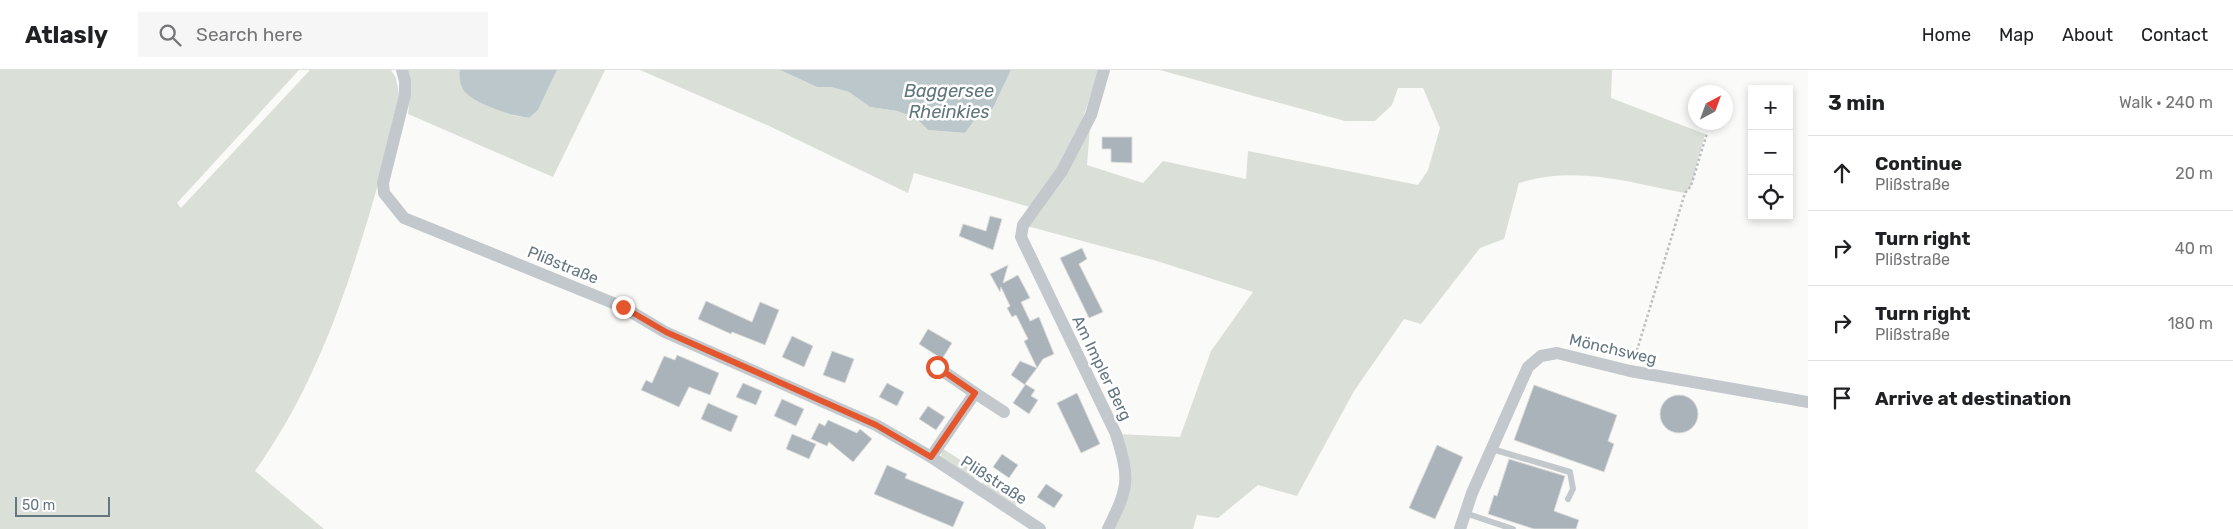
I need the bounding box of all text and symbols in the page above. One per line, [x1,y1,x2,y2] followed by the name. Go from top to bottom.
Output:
[138,12,488,57] search box
[25,21,108,49] text: Atlasly
[156,21,184,49] icon: search
[196,23,303,46] text: Search here
[1922,24,1971,46] text: Home
[1999,24,2034,46] text: Map
[2062,24,2113,46] text: About
[2141,24,2208,46] text: Contact
[904,80,994,123] water label: Baggersee Rheinkies
[1688,85,1733,130] north arrow
[1748,85,1793,220] map controls
[1748,85,1793,130] button: +
[1828,90,1885,115] text: 3 min
[2119,93,2213,112] text: Walk · 240 m
[1748,130,1793,175] button: −
[1875,152,1962,175] text: Continue
[1828,159,1856,187] icon: ahead
[2175,164,2213,183] text: 20 m
[1748,175,1793,220] button: locate
[1875,175,1950,194] text: Plißstraße
[1875,227,1970,250] text: Turn right
[1828,234,1856,262] icon: right
[2175,239,2213,258] text: 40 m
[525,242,601,288] street label: Plißstraße
[1875,250,1950,269] text: Plißstraße
[612,296,635,319] route end
[1875,302,1970,325] text: Turn right
[1828,309,1856,337] icon: right
[1068,312,1136,424] street label: Am Impler Berg
[2168,314,2213,333] text: 180 m
[1875,325,1950,344] text: Plißstraße
[1567,330,1659,368] street label: Mönchsweg
[926,356,949,379] route start
[1828,384,1856,412] icon: arrive
[1875,387,2071,410] text: Arrive at destination
[957,452,1031,508] street label: Plißstraße
[15,494,110,517] scale bar
[22,497,55,514] text: 50 m

